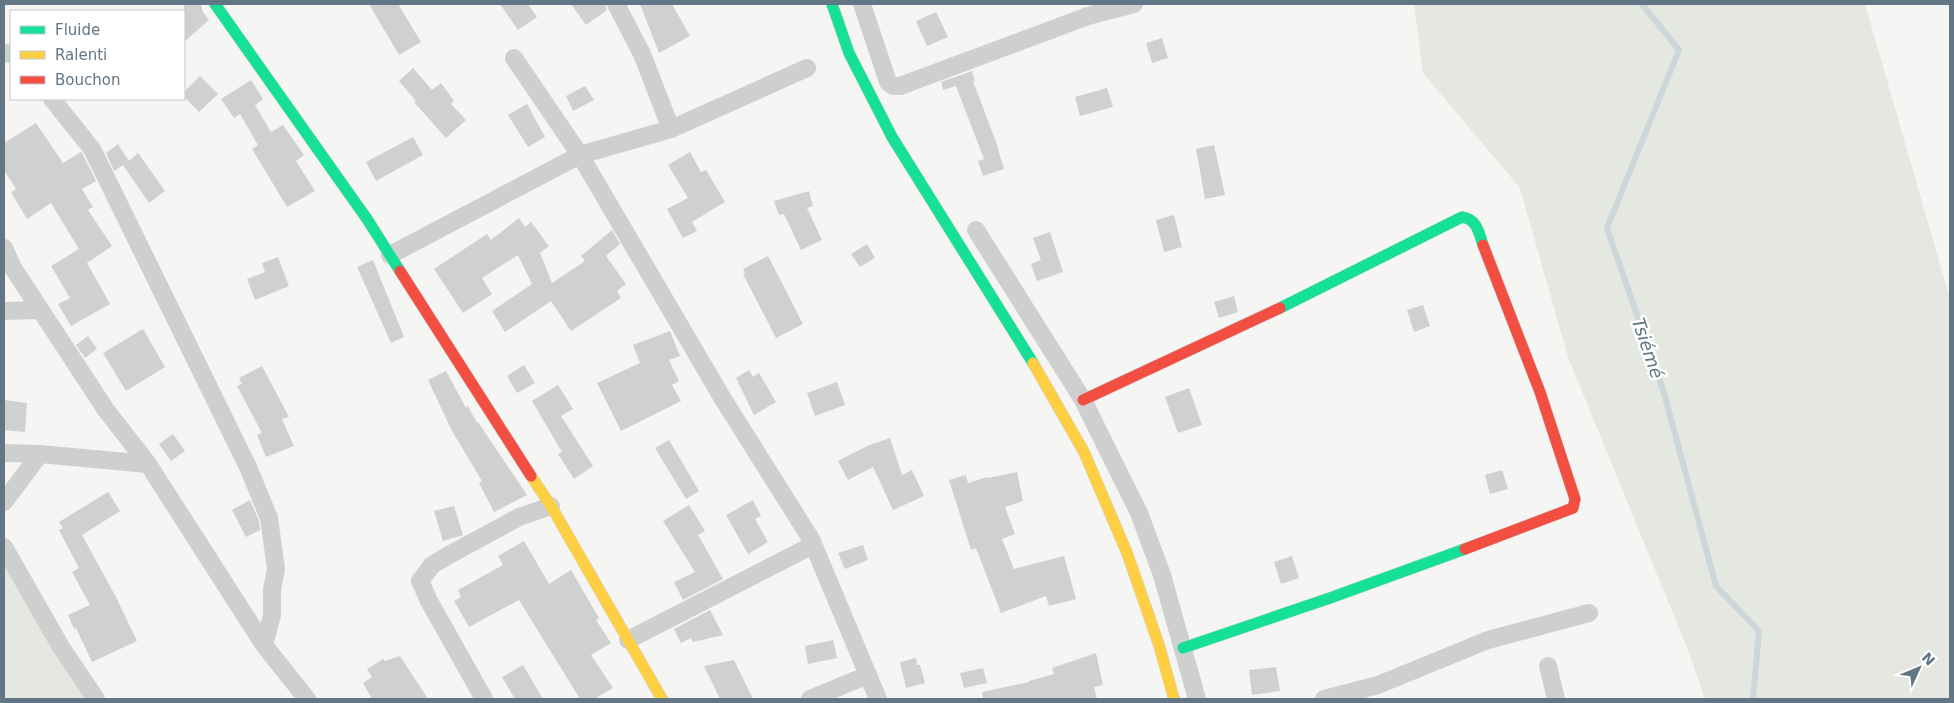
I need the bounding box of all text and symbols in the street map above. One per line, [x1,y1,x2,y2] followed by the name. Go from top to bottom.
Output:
[10,10,185,100] legend
[55,21,100,39] text: Fluide
[55,46,107,64] text: Ralenti
[55,71,120,89] text: Bouchon
[1628,315,1668,381] water label: Tsiémé
[1894,643,1944,693] north arrow
[1919,649,1938,669] text: N

